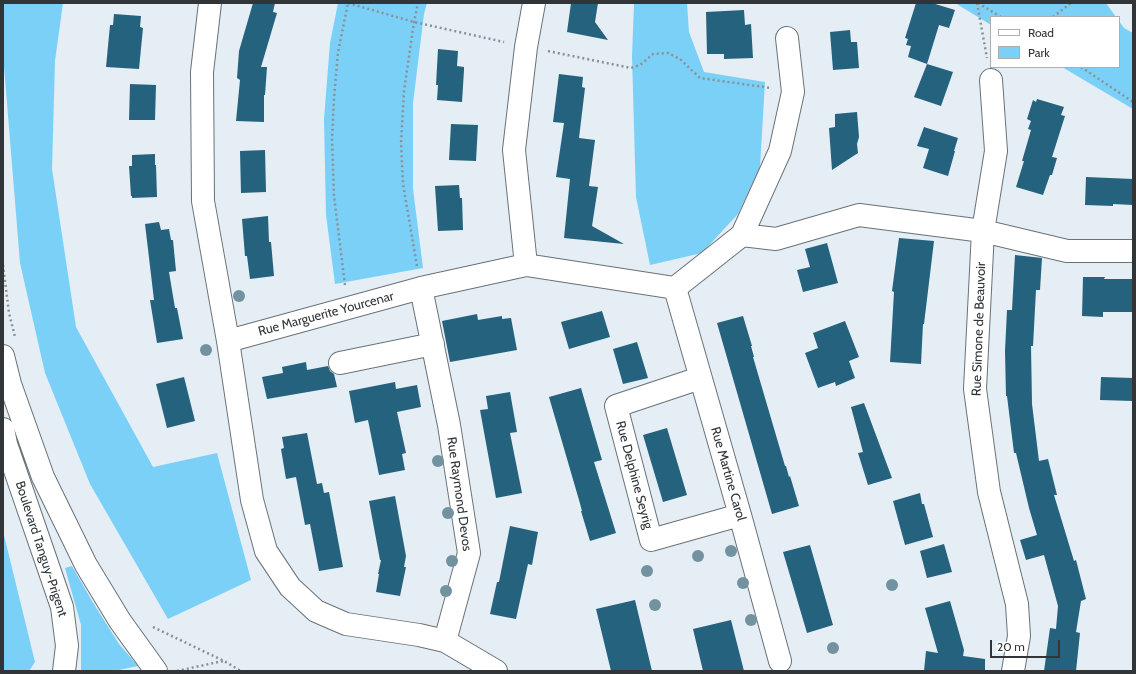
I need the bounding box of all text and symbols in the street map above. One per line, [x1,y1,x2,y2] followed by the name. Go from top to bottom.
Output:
[990,16,1120,68] legend
[1028,25,1054,40] text: Road
[1028,45,1050,60] text: Park
[969,262,989,396] street label: Rue Simone de Beauvoir
[256,288,396,340] street label: Rue Marguerite Yourcenar
[612,419,656,531] street label: Rue Delphine Seyrig
[707,425,749,523] street label: Rue Martine Carol
[443,436,475,552] street label: Rue Raymond Devos
[12,479,70,619] street label: Boulevard Tanguy-Prigent
[992,632,1062,658] scale bar
[997,639,1025,654] text: 20 m

